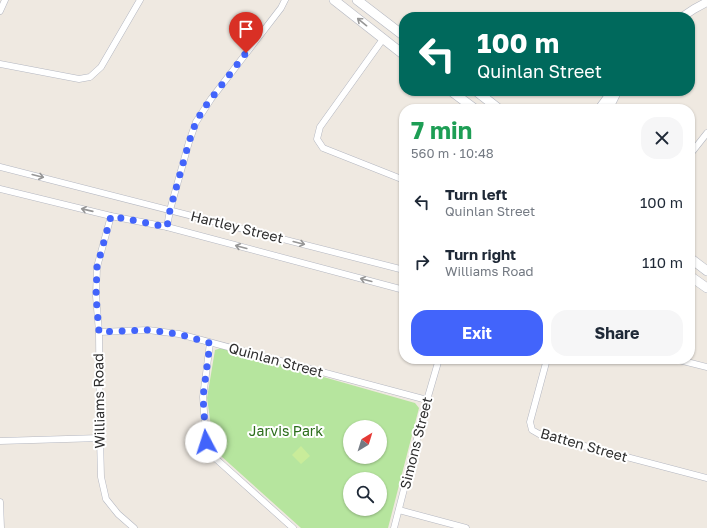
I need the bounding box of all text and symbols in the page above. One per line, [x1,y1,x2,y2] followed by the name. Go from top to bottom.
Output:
[229,12,263,53] pin
[235,18,257,40] icon: arrive
[357,18,368,27] one-way arrow
[477,26,559,59] text: 100 m
[411,28,463,80] icon: left
[477,60,602,82] text: Quinlan Street
[411,115,472,144] text: 7 min
[641,117,683,159] button: close
[411,145,494,161] text: 560 m · 10:48
[31,173,44,180] one-way arrow
[445,185,507,203] text: Turn left
[411,191,433,213] icon: left
[640,193,683,211] text: 100 m
[445,203,535,219] text: Quinlan Street
[81,206,94,214] one-way arrow
[189,207,285,246] street label: Hartley Street
[293,240,306,248] one-way arrow
[234,243,247,250] one-way arrow
[445,245,516,263] text: Turn right
[411,251,433,273] icon: right
[642,253,683,271] text: 110 m
[445,263,534,279] text: Williams Road
[360,276,373,283] one-way arrow
[411,310,543,356] button: Exit
[551,310,683,356] button: Share
[227,339,325,380] street label: Quinlan Street
[89,353,108,449] street label: Williams Road
[396,395,435,491] street label: Simons Street
[343,420,387,464] north arrow
[343,420,387,516] map controls
[185,421,227,463] position arrow
[249,422,323,439] park label: Jarvis Park
[539,424,630,465] street label: Batten Street
[343,472,387,516] button: search

